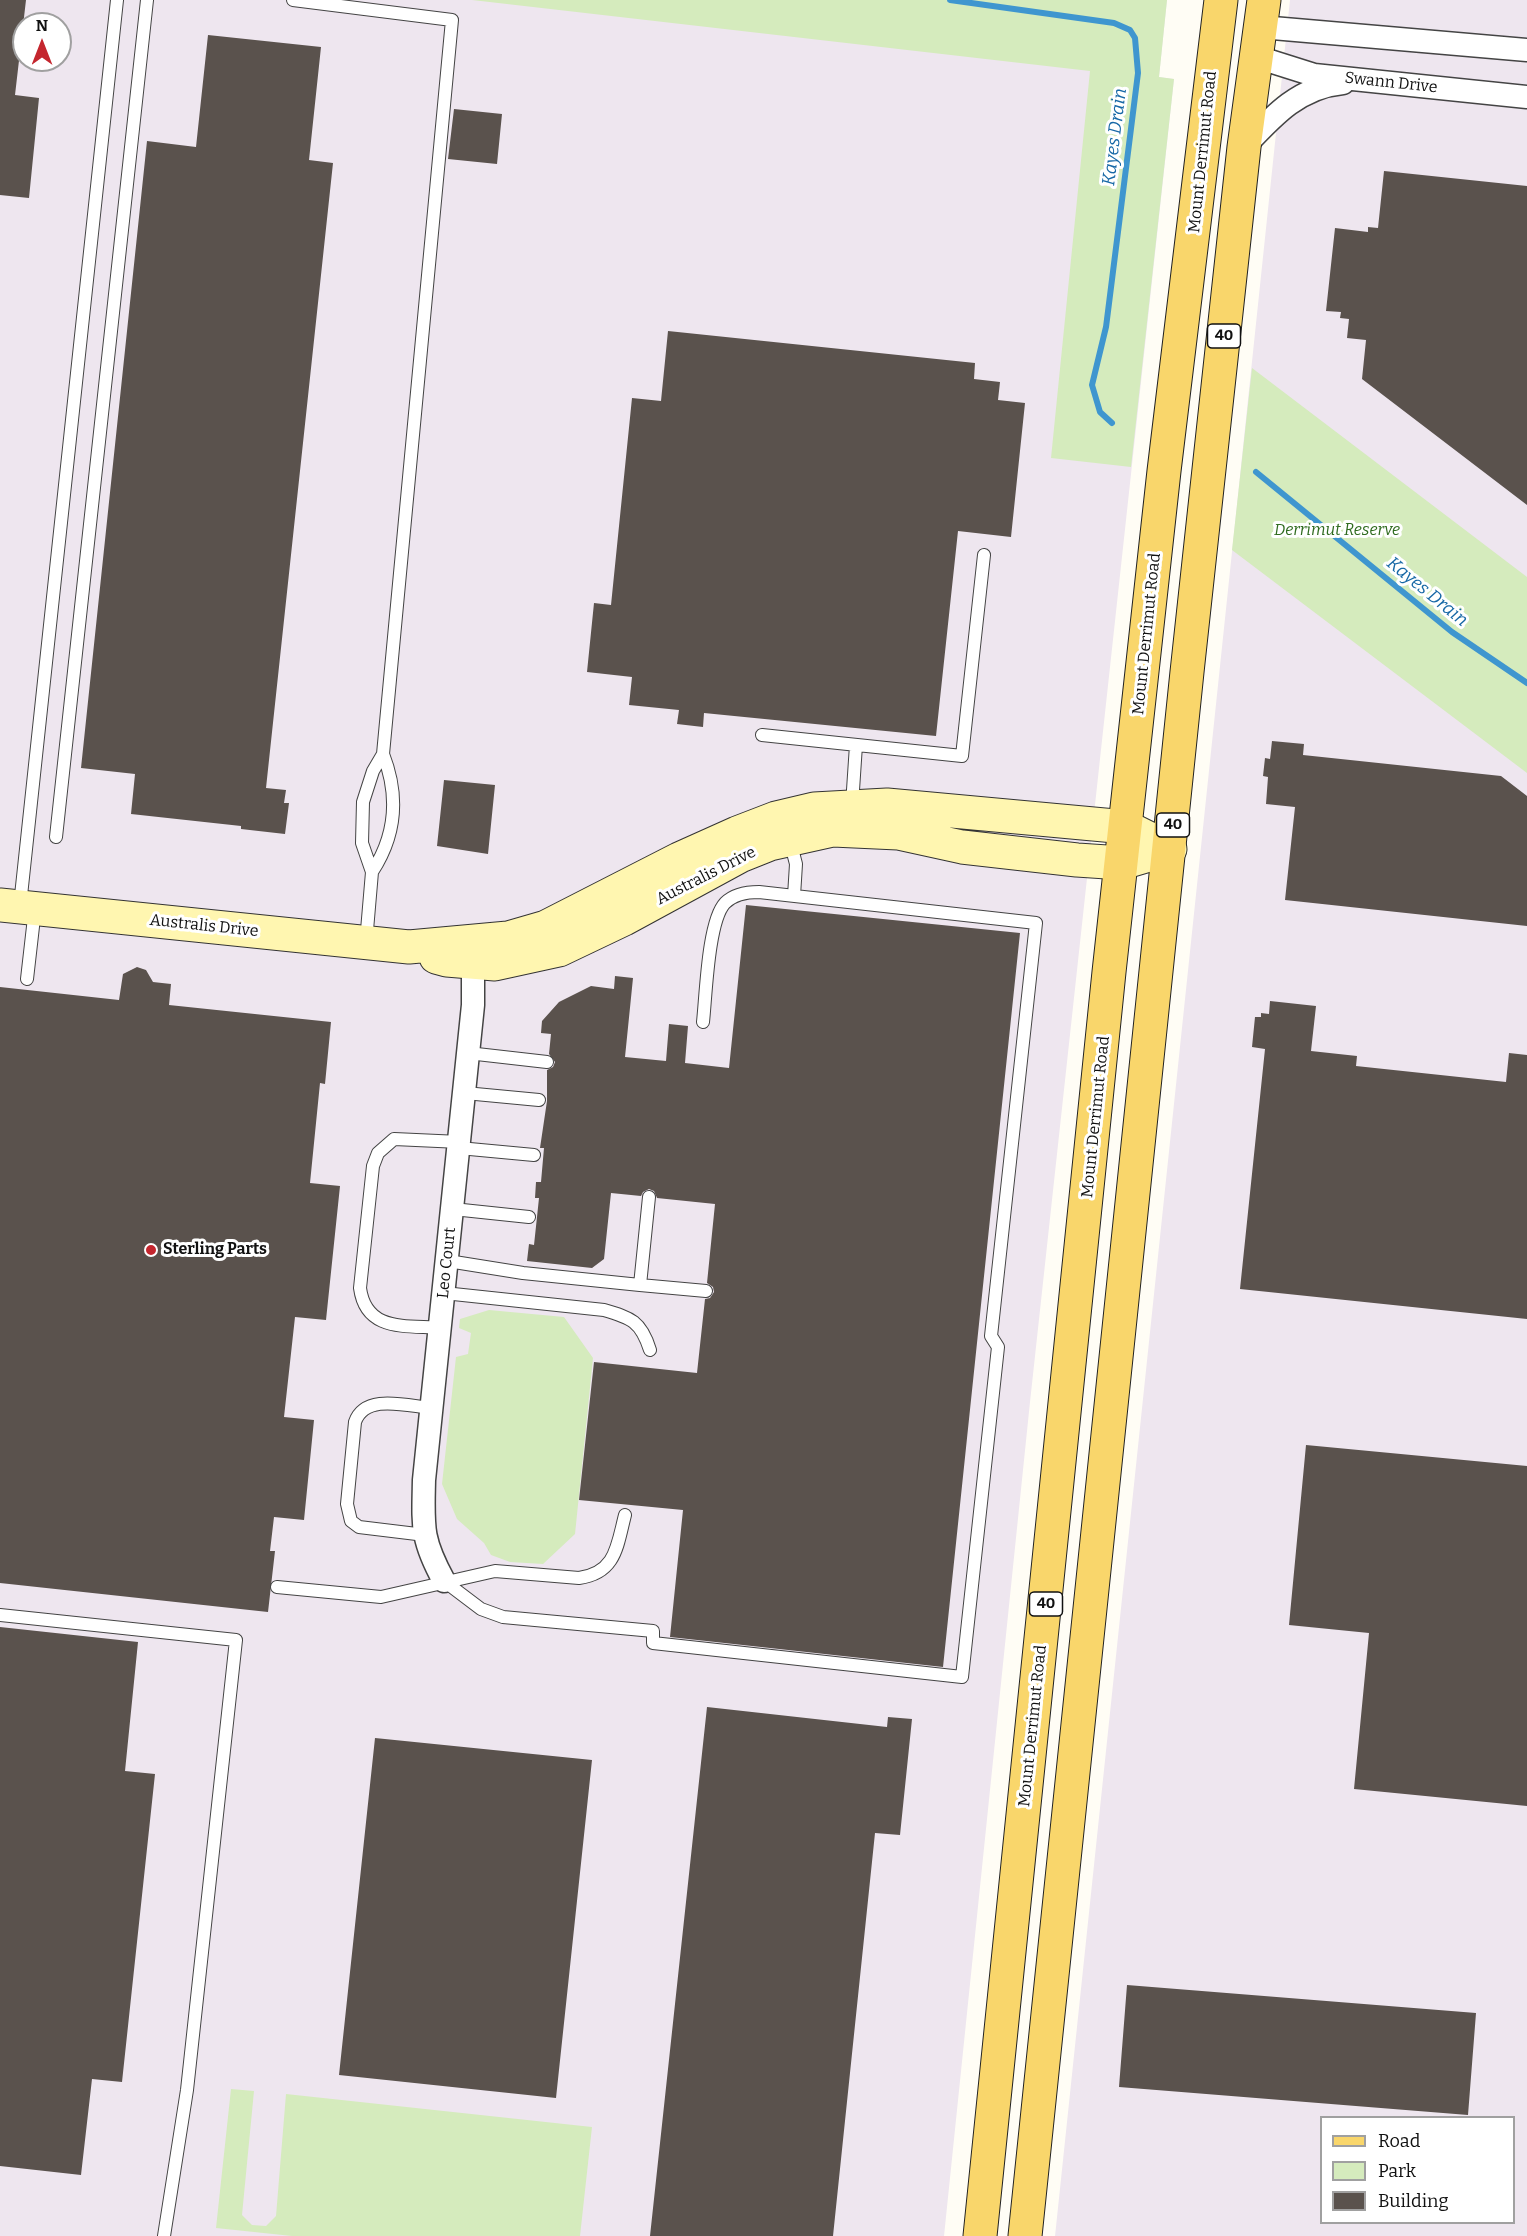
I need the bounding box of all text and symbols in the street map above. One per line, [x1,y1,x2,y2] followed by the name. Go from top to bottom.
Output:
[12,12,72,72] north arrow
[36,16,48,35] text: N
[1344,69,1438,97] street label: Swann Drive
[1185,70,1221,234] street label: Mount Derrimut Road
[1098,87,1132,187] water label: Kayes Drain
[1208,324,1240,348] road number: 40
[1274,521,1400,541] park label: Derrimut Reserve
[1129,552,1165,716] street label: Mount Derrimut Road
[1382,553,1472,631] water label: Kayes Drain
[1156,813,1190,837] road number: 40
[653,843,759,909] street label: Australis Drive
[149,911,259,941] street label: Australis Drive
[1078,1035,1114,1199] street label: Mount Derrimut Road
[434,1226,460,1300] street label: Leo Court
[163,1240,267,1260] place label: Sterling Parts
[144,1243,158,1257] marker: Sterling Parts
[1030,1592,1062,1616] road number: 40
[1015,1644,1051,1808] street label: Mount Derrimut Road
[1320,2116,1515,2224] legend
[1378,2130,1420,2152] text: Road
[1378,2160,1416,2182] text: Park
[1378,2190,1449,2212] text: Building

